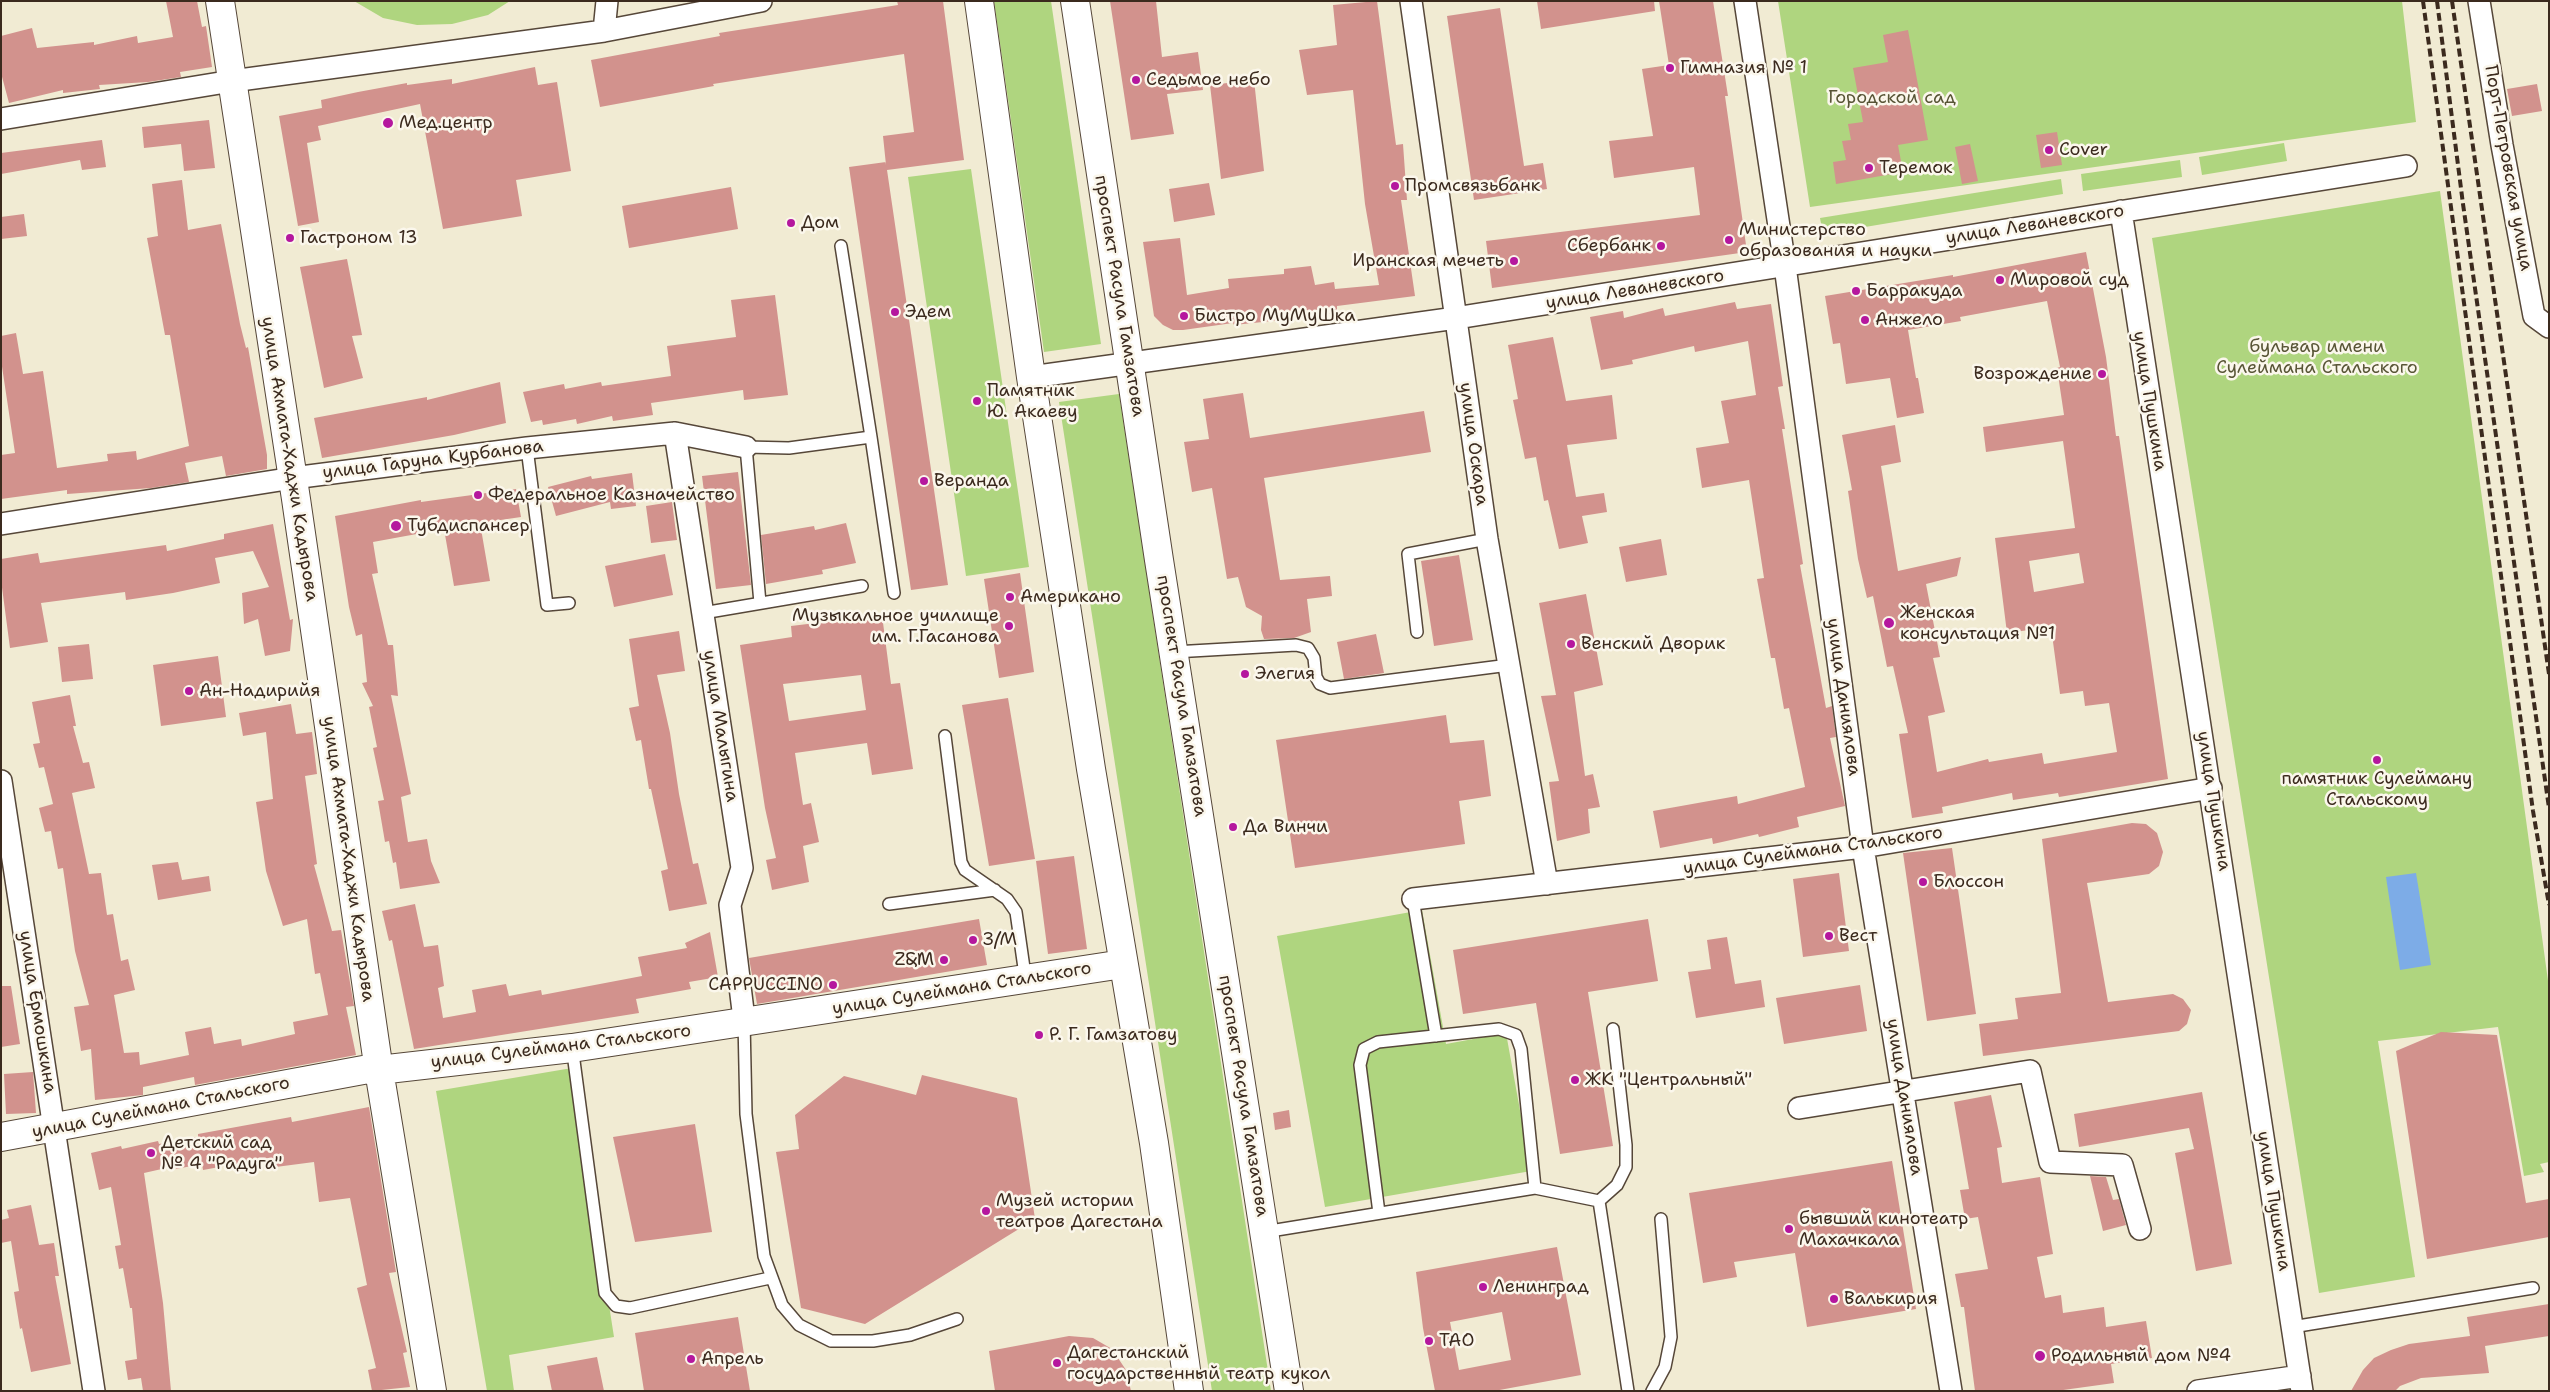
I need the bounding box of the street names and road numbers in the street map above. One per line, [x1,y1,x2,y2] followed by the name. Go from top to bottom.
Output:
[2479,64,2537,272] street label: Порт-Петровская улица
[1089,174,1149,418] street label: проспект Расула Гамзатова
[1944,200,2126,250] street label: улица Леваневского
[1544,265,1726,315] street label: улица Леваневского
[256,315,322,603] street label: улица Ахмата-Хаджи Кадырова
[2127,330,2171,472] street label: улица Пушкина
[1454,381,1492,507] street label: улица Оскара
[321,436,545,484] street label: улица Гаруна Курбанова
[1151,574,1211,818] street label: проспект Расула Гамзатова
[1821,617,1865,777] street label: улица Даниялова
[697,649,743,803] street label: улица Малыгина
[317,715,379,1003] street label: улица Ахмата-Хаджи Кадырова
[2191,730,2235,872] street label: улица Пушкина
[1682,822,1944,880] street label: улица Сулеймана Стальского
[13,929,61,1095] street label: улица Ермошкина
[831,958,1093,1020] street label: улица Сулеймана Стальского
[1213,974,1273,1218] street label: проспект Расула Гамзатова
[1881,1017,1927,1177] street label: улица Даниялова
[430,1020,692,1074] street label: улица Сулеймана Стальского
[30,1072,292,1144] street label: улица Сулеймана Стальского
[2251,1130,2295,1272] street label: улица Пушкина

